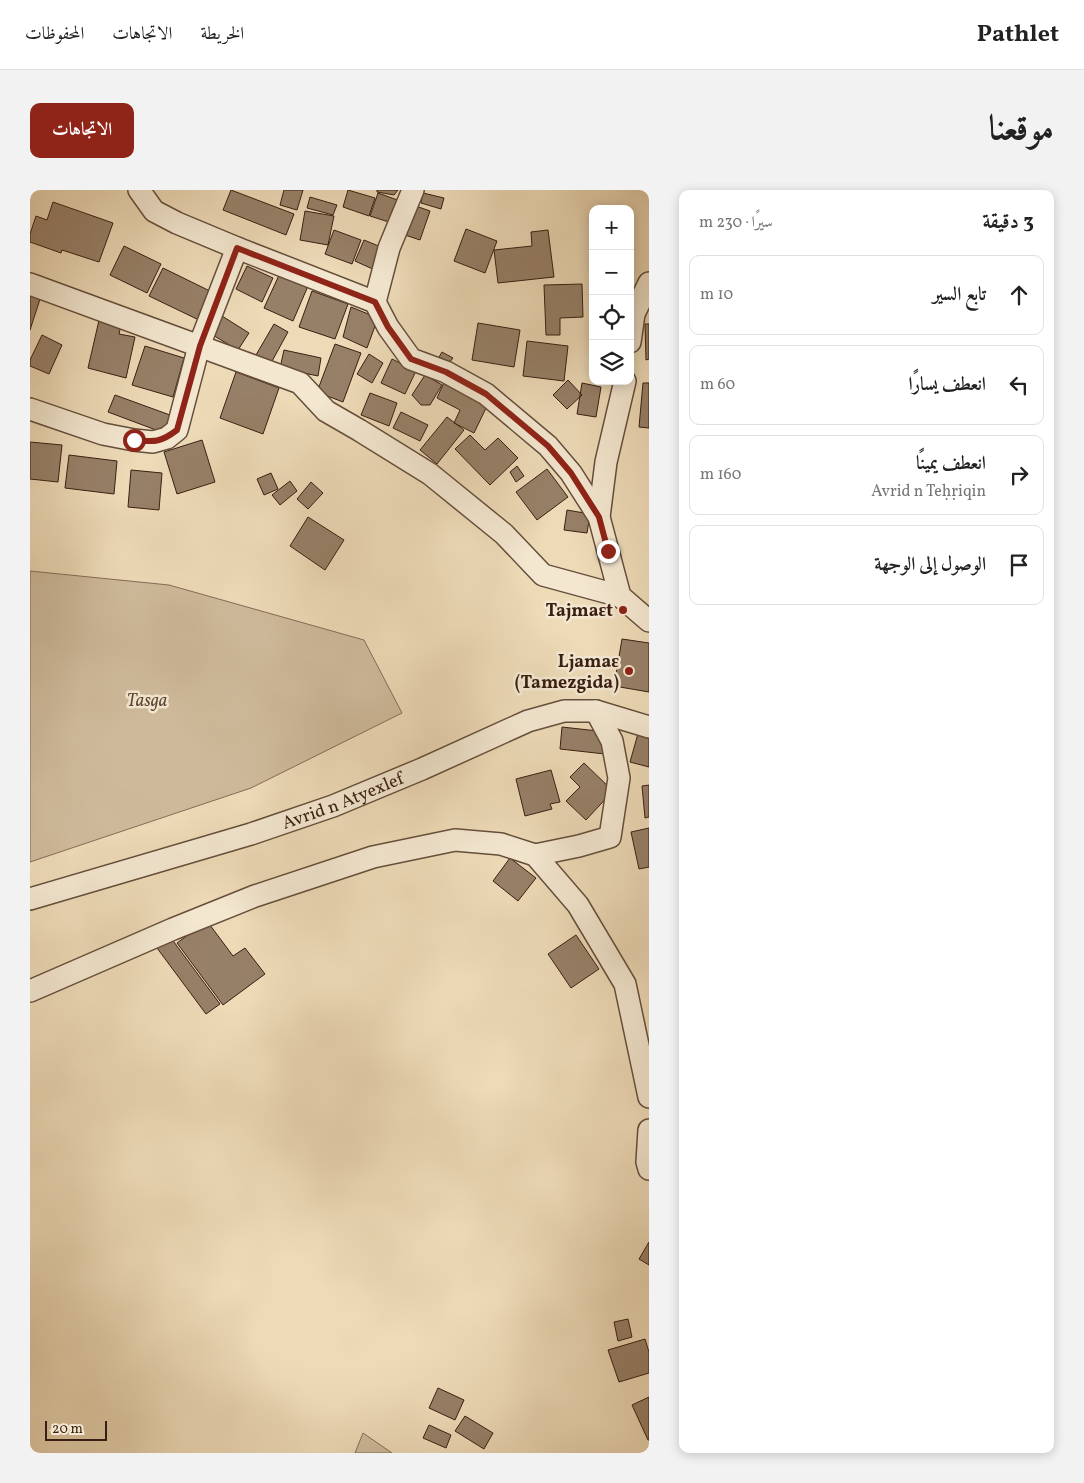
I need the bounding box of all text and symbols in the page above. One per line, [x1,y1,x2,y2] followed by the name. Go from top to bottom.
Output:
[977,18,1059,52] text: Pathlet
[25,22,84,47] text: المحفوظات
[112,22,172,47] text: الاتجاهات
[200,22,244,47] text: الخريطة
[30,103,134,158] button: الاتجاهات
[989,106,1054,154] text: موقعنا
[589,205,634,385] map controls
[589,205,634,250] button: +
[982,208,1034,237] text: 3 دقيقة
[699,212,773,234] text: سيرًا · 230 m
[589,250,634,295] button: −
[1005,281,1033,309] icon: ahead
[933,282,986,308] text: تابع السير
[700,284,733,306] text: 10 m
[589,295,634,340] button: locate
[589,340,634,385] button: layers
[1005,371,1033,399] icon: left
[908,372,986,398] text: انعطف يسارًا
[700,374,735,396] text: 60 m
[123,429,146,452] route start
[916,451,986,477] text: انعطف يمينًا
[1005,461,1033,489] icon: right
[700,464,741,486] text: 160 m
[871,481,986,503] text: Avrid n Teḥṛiqin
[597,540,620,563] route end
[1005,551,1033,579] icon: arrive
[874,552,986,578] text: الوصول إلى الوجهة
[545,599,613,624] place label: Tajmaɛt
[617,604,629,616] marker: Tajmaɛt
[515,650,619,696] place label: Ljamaɛ (Tamezgida)
[623,665,635,677] marker: Ljamaɛ (Tamezgida)
[127,689,167,714] park label: Tasga
[279,766,410,836] street label: Avrid n Atyexlef
[45,1418,108,1441] scale bar
[52,1420,83,1439] text: 20 m

